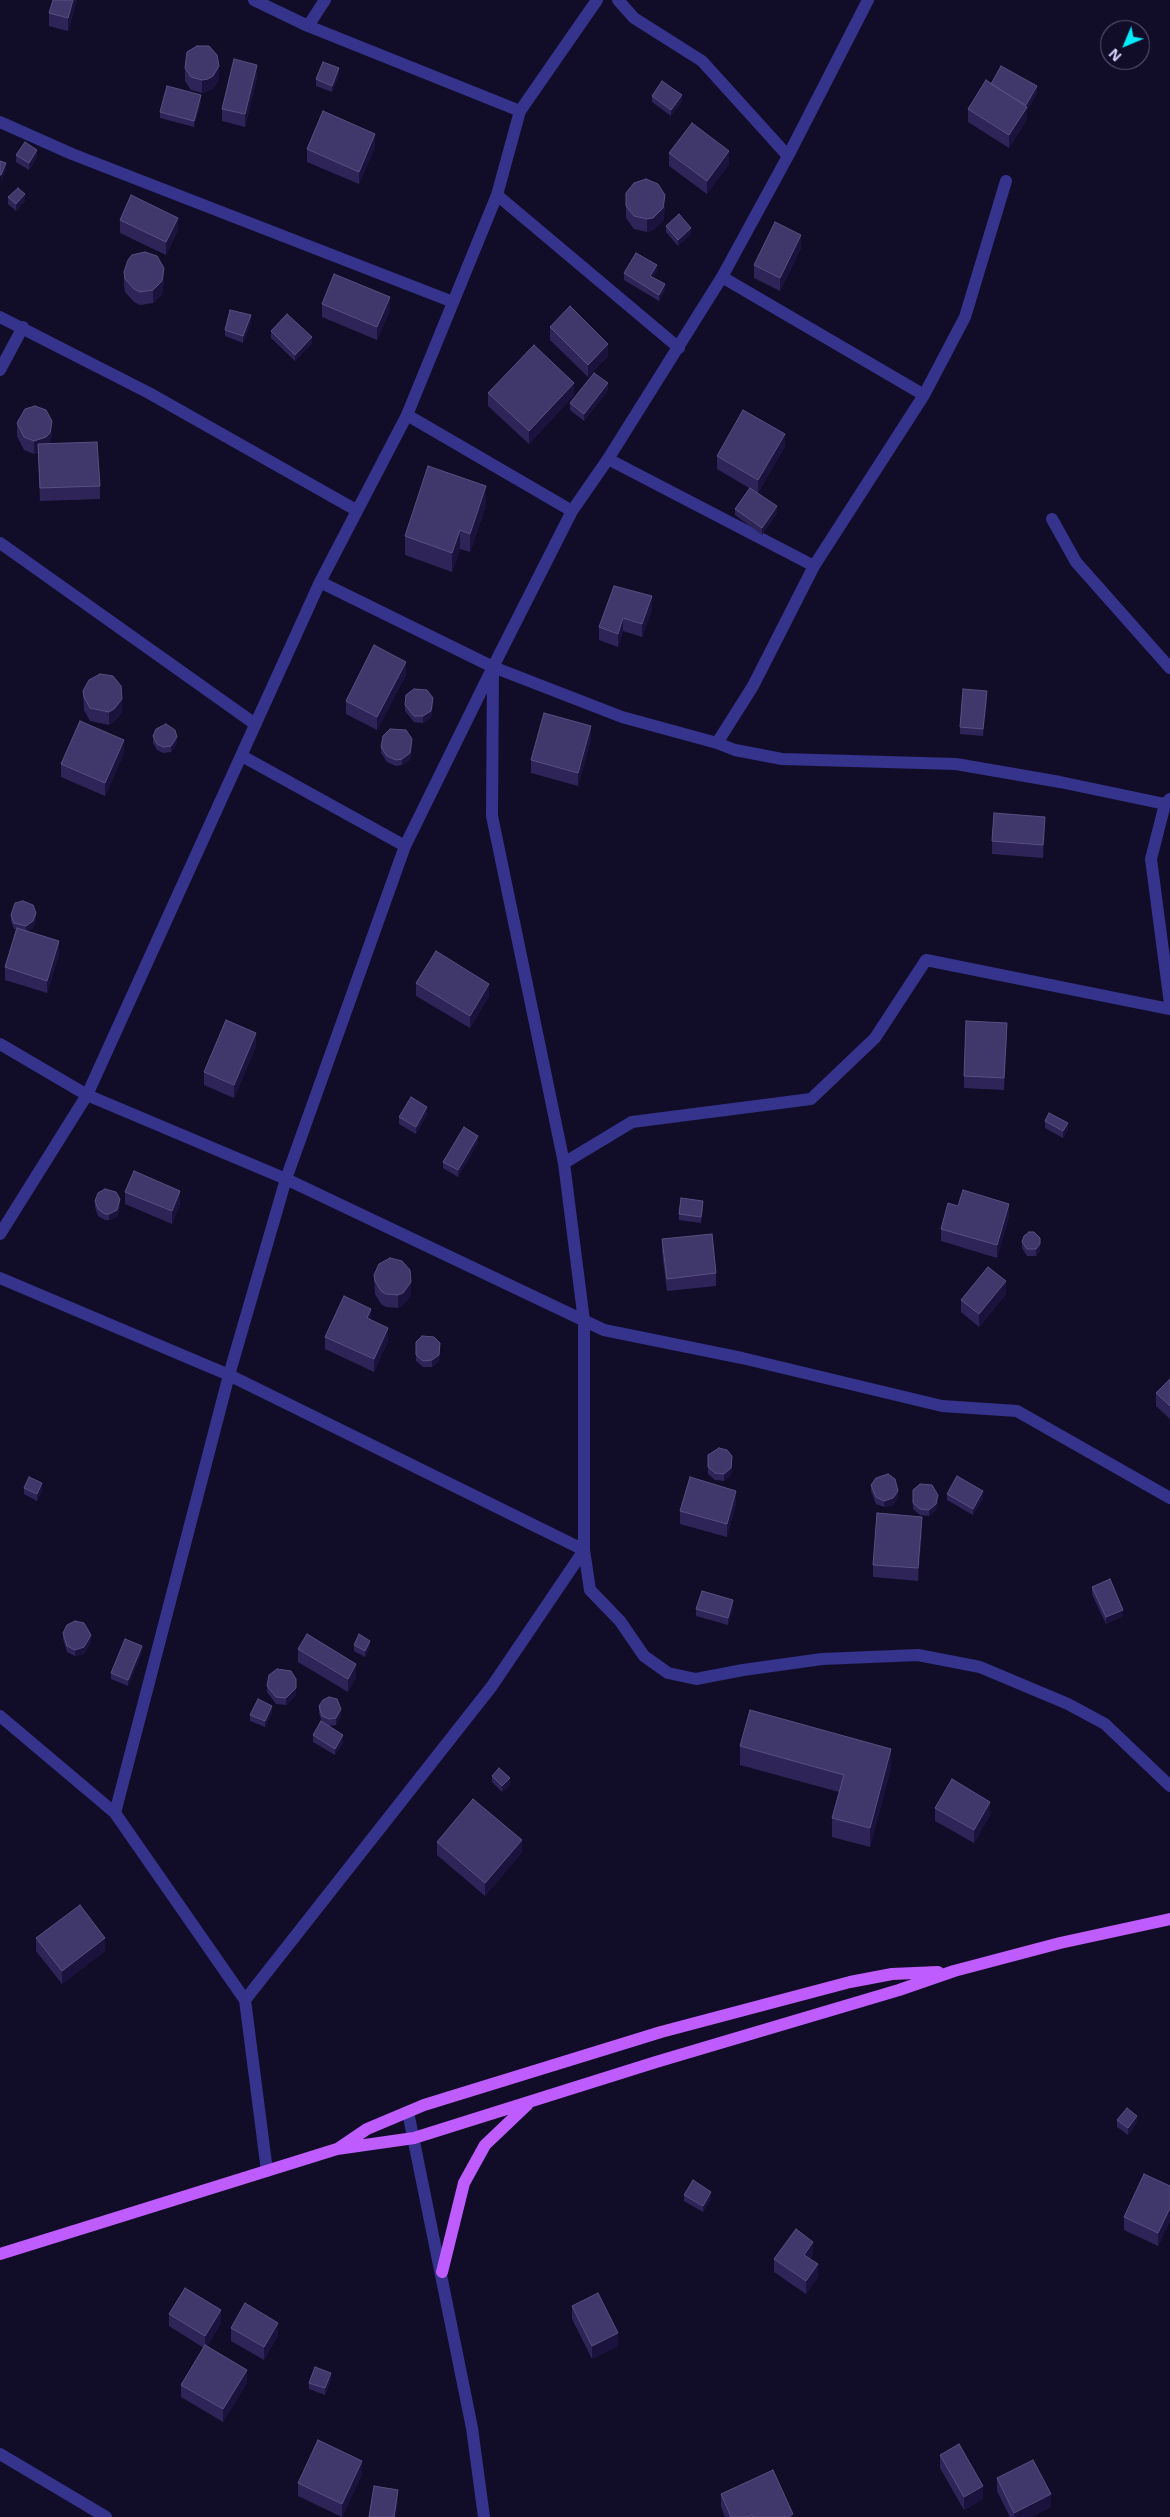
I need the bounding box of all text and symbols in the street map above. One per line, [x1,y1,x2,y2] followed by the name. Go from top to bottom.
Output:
[1100,20,1150,70] north arrow
[1104,45,1125,66] text: N

